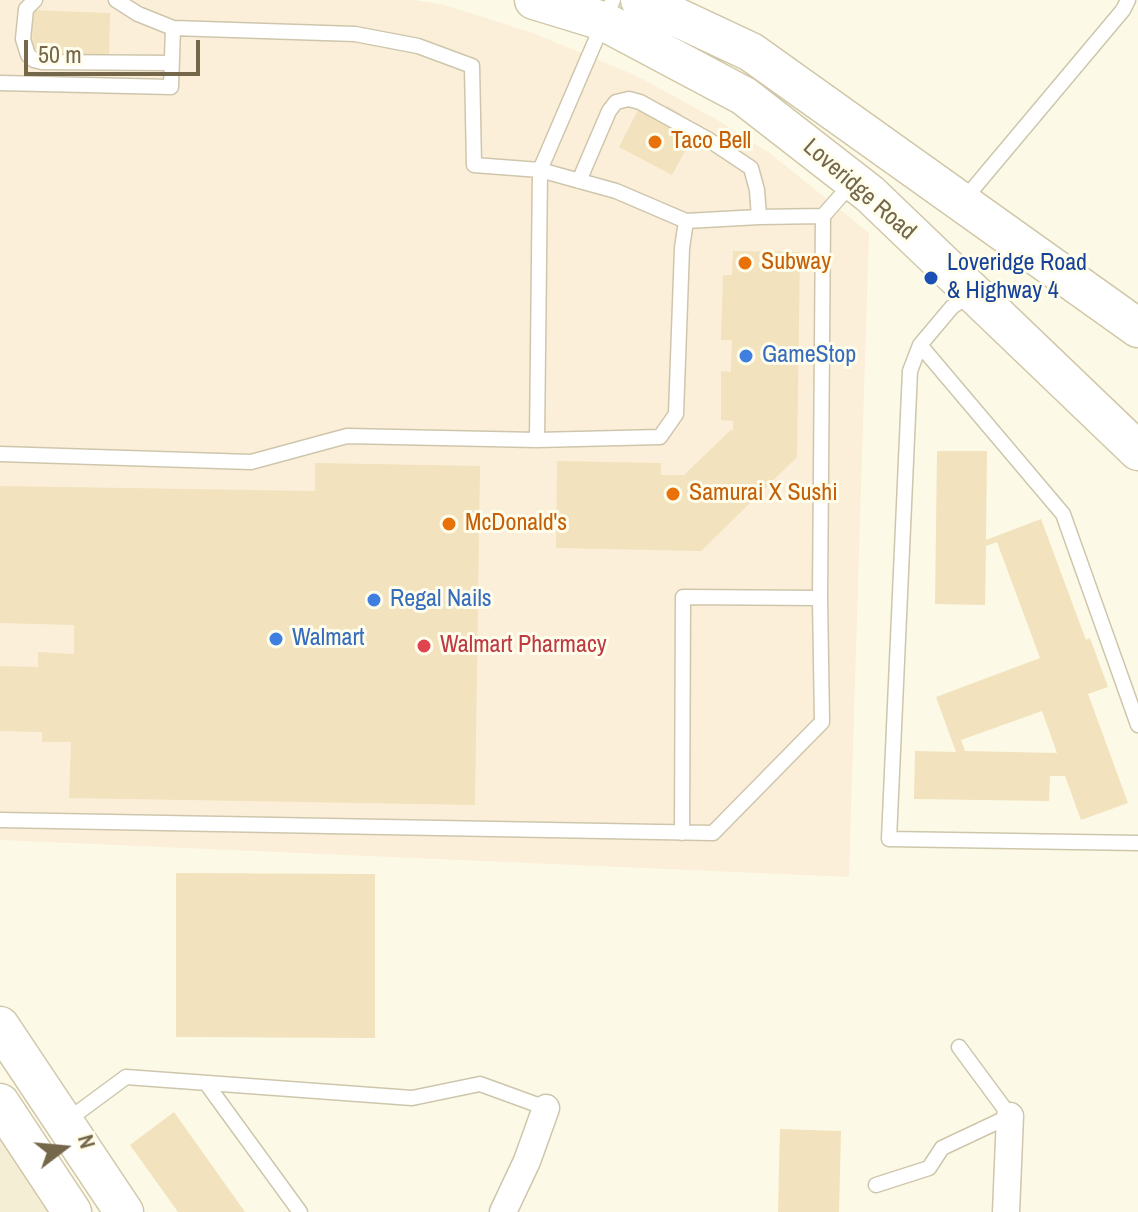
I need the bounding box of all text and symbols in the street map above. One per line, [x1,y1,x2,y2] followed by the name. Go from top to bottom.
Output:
[28,24,204,74] scale bar
[38,38,82,70] text: 50 m
[671,128,751,156] place label: Taco Bell
[646,133,664,151] marker: Taco Bell
[797,133,921,247] street label: Loveridge Road
[761,249,831,277] place label: Subway
[947,250,1087,306] place label: Loveridge Road & Highway 4
[736,254,754,272] marker: Subway
[922,269,940,287] marker: Loveridge Road & Highway 4
[762,342,856,370] place label: GameStop
[737,347,755,365] marker: GameStop
[689,480,838,508] place label: Samurai X Sushi
[664,485,682,503] marker: Samurai X Sushi
[465,510,567,538] place label: McDonald's
[440,515,458,533] marker: McDonald's
[390,586,492,614] place label: Regal Nails
[365,591,383,609] marker: Regal Nails
[292,625,365,653] place label: Walmart
[267,630,285,648] marker: Walmart
[440,632,607,660] place label: Walmart Pharmacy
[415,637,433,655] marker: Walmart Pharmacy
[24,1108,104,1188] north arrow
[71,1131,103,1152] text: N

